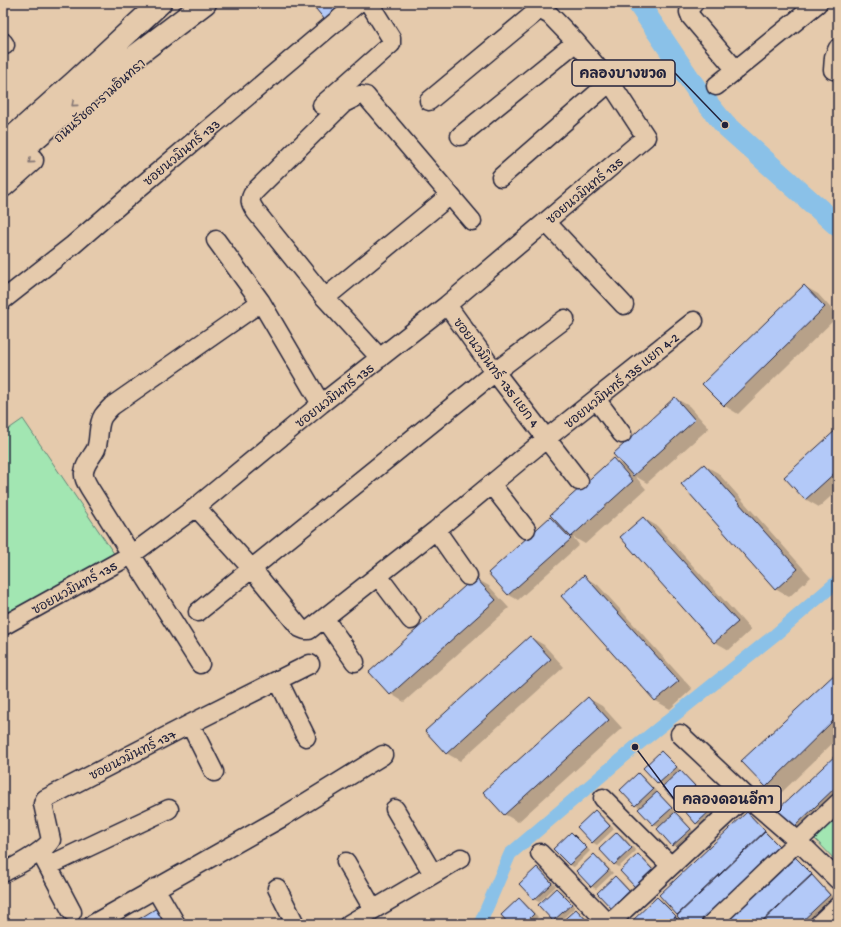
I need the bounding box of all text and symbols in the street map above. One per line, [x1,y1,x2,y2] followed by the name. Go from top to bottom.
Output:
[50,55,150,147] street label: ถนนรัชดา-รามอินทรา
[572,60,675,86] callout: คลองบางขวด
[580,67,666,84] text: คลองบางขวด
[72,100,79,107] one-way arrow
[139,114,224,190] street label: ซอยนวมินทร์ 133
[542,152,627,228] street label: ซอยนวมินทร์ 135
[28,157,36,164] one-way arrow
[449,314,544,431] street label: ซอยนวมินทร์ 135 แยก 4
[560,328,683,433] street label: ซอยนวมินทร์ 135 แยก 4-2
[291,359,378,432] street label: ซอยนวมินทร์ 135
[28,556,121,619] street label: ซอยนวมินทร์ 135
[86,724,180,785] street label: ซอยนวมินทร์ 137
[674,786,781,812] callout: คลองดอนอีกา
[682,789,774,810] text: คลองดอนอีกา

